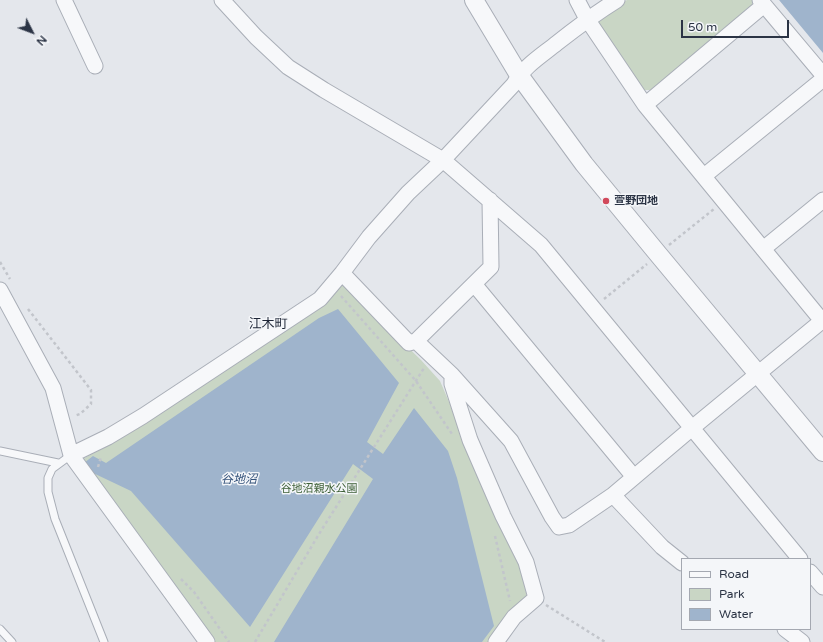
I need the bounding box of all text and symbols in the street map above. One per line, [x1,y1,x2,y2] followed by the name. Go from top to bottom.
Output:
[12,12,52,52] north arrow
[683,12,791,38] scale bar
[688,20,717,34] text: 50 m
[34,33,49,48] text: N
[614,194,658,208] place label: 萱野団地
[601,196,611,206] marker: 萱野団地
[249,317,287,333] district label: 江木町
[221,473,257,487] water label: 谷地沼
[281,482,357,496] park label: 谷地沼親水公園
[681,558,811,630] legend
[719,567,749,581] text: Road
[719,587,745,601] text: Park
[719,607,753,621] text: Water

